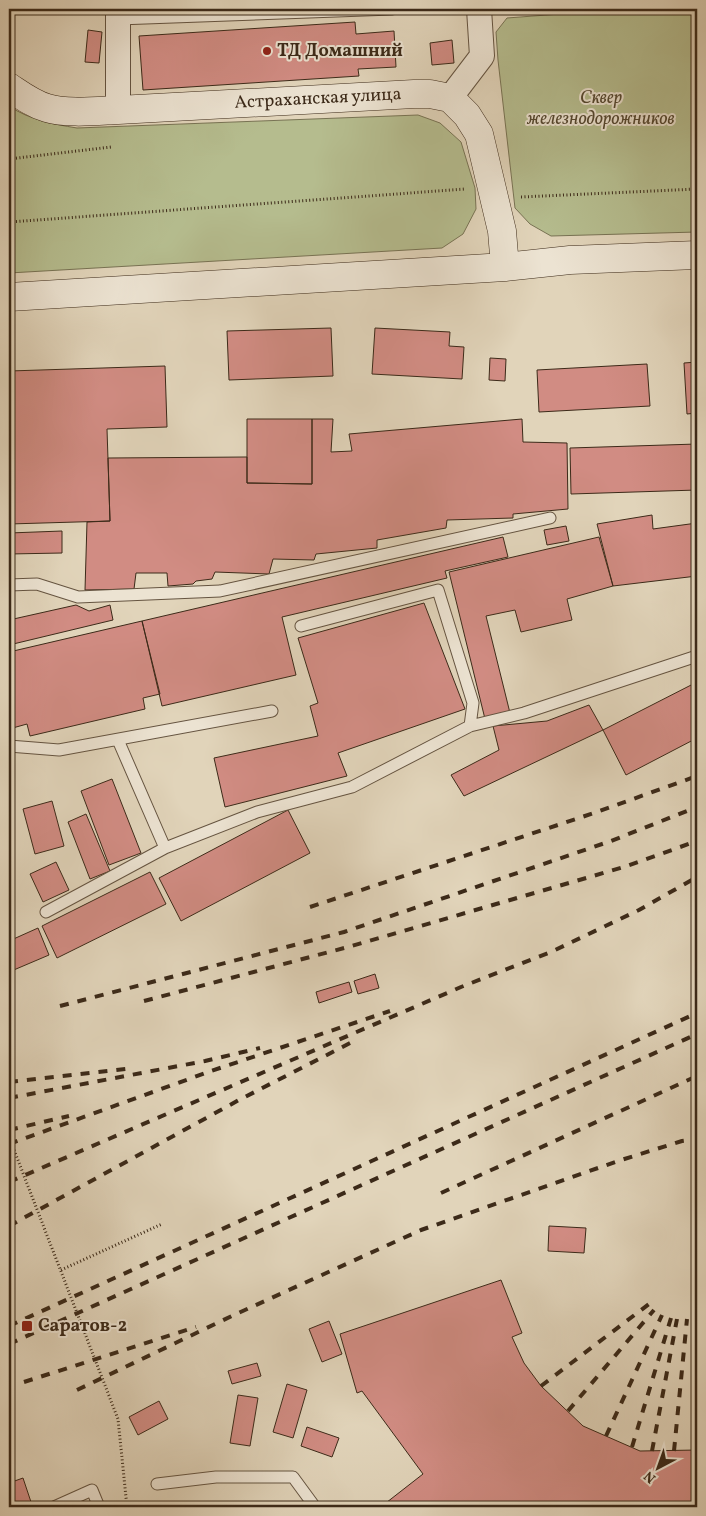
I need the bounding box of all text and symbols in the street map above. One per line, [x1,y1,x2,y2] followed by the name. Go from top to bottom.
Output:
[277,39,403,64] place label: ТД Домашний
[261,45,273,57] marker: ТД Домашний
[234,82,402,116] street label: Астраханская улица
[526,86,675,132] park label: Сквер железнодорожников
[38,1314,127,1339] place label: Саратов-2
[20,1319,34,1333] marker: Саратов-2
[634,1444,684,1494] north arrow
[640,1466,661,1487] text: N

